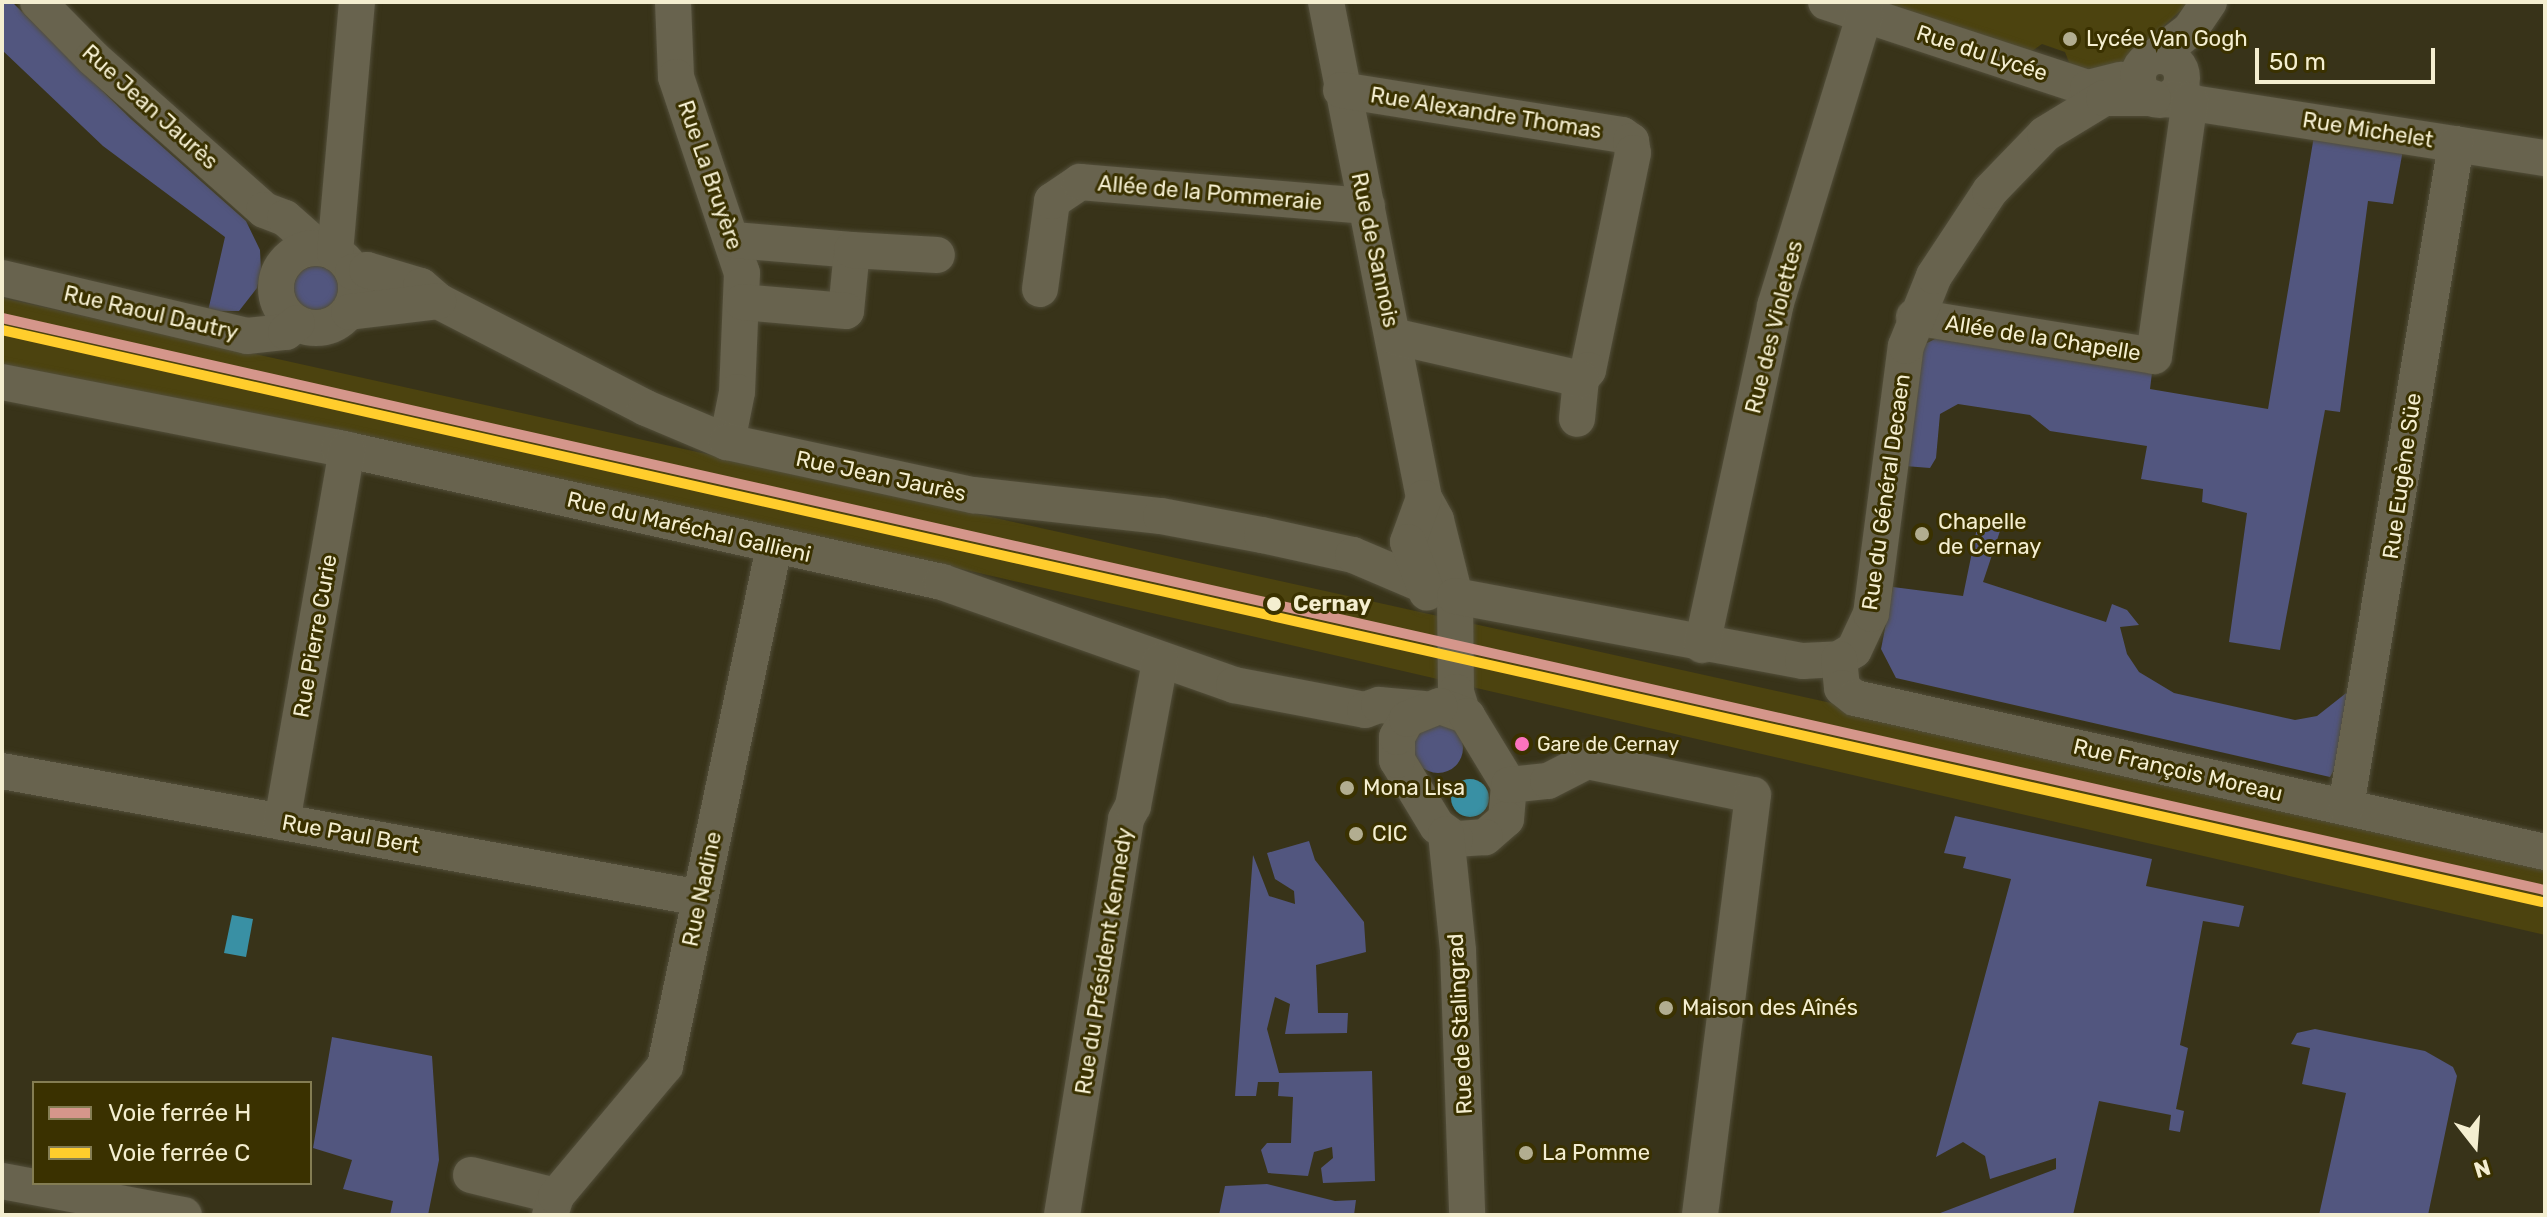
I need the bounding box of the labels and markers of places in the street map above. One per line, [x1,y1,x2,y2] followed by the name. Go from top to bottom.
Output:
[2086,26,2248,52] place label: Lycée Van Gogh
[2061,30,2079,48] marker: Lycée Van Gogh
[1938,508,2042,560] place label: Chapelle de Cernay
[1913,525,1931,543] marker: Chapelle de Cernay
[1293,591,1371,617] place label: Cernay
[1262,592,1286,616] marker: Cernay
[1537,732,1679,756] place label: Gare de Cernay
[1514,736,1530,752] marker: Gare de Cernay
[1363,775,1465,801] place label: Mona Lisa
[1338,779,1356,797] marker: Mona Lisa
[1372,821,1407,847] place label: CIC
[1347,825,1365,843] marker: CIC
[1682,995,1858,1021] place label: Maison des Aînés
[1657,999,1675,1017] marker: Maison des Aînés
[1542,1140,1650,1166] place label: La Pomme
[1517,1144,1535,1162] marker: La Pomme

